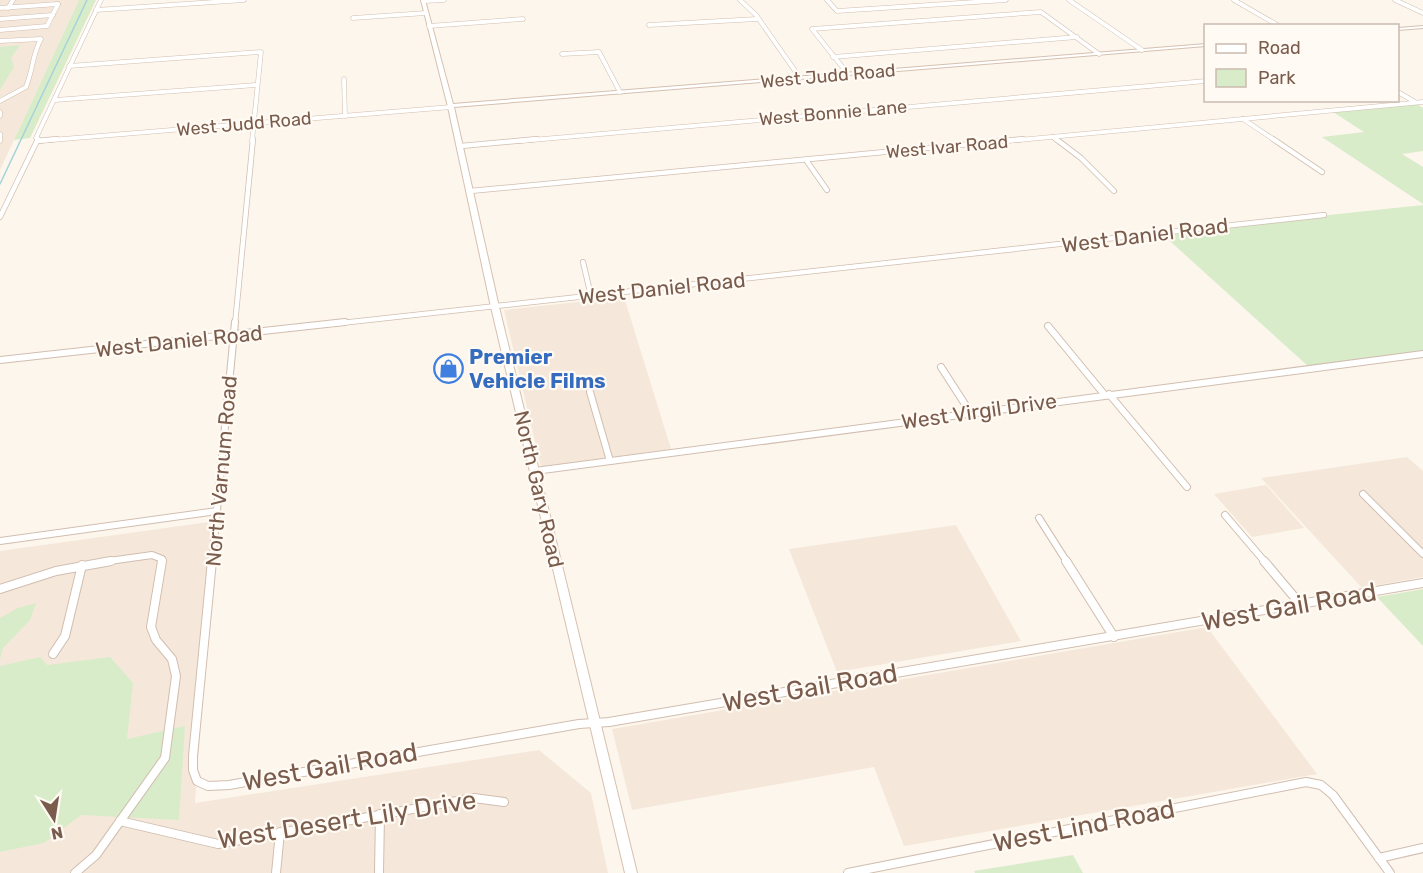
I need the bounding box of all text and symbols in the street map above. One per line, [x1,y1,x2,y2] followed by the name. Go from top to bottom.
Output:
[1204,24,1399,102] legend
[1258,37,1301,59] text: Road
[760,59,896,93] street label: West Judd Road
[1258,67,1296,89] text: Park
[758,96,908,130] street label: West Bonnie Lane
[176,107,312,141] street label: West Judd Road
[885,131,1009,163] street label: West Ivar Road
[1060,212,1230,258] street label: West Daniel Road
[577,267,747,309] street label: West Daniel Road
[94,320,264,362] street label: West Daniel Road
[469,344,606,393] place label: Premier Vehicle Films
[432,352,464,384] shop icon: Premier Vehicle Films
[200,375,242,567] street label: North Varnum Road
[900,388,1058,434] street label: West Virgil Drive
[509,408,569,570] street label: North Gary Road
[1199,576,1379,638] street label: West Gail Road
[720,657,900,719] street label: West Gail Road
[240,736,420,798] street label: West Gail Road
[216,784,478,856] street label: West Desert Lily Drive
[24,789,84,849] north arrow
[990,793,1178,859] street label: West Lind Road
[49,823,65,844] text: N

